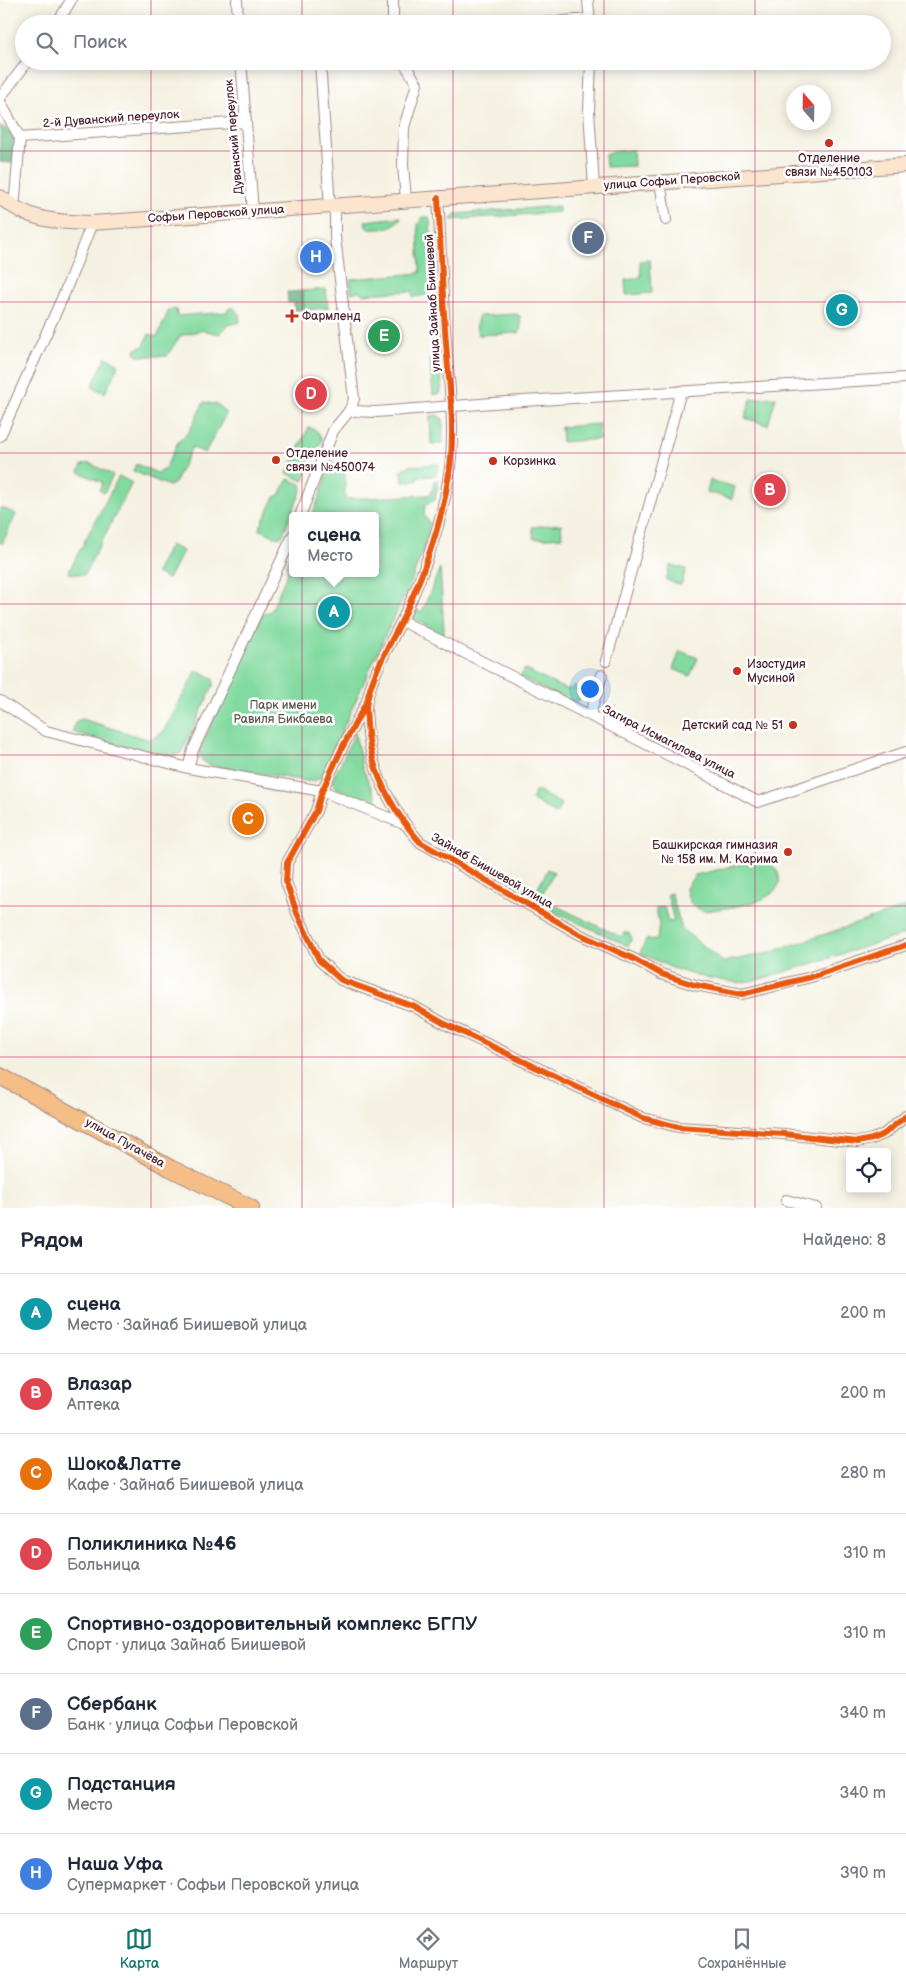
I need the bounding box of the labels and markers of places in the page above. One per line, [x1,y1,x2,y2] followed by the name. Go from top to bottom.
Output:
[823,137,835,149] marker: Отделение связи №450103
[785,151,873,180] place label: Отделение связи №450103
[572,219,604,257] pin: F
[300,238,332,276] pin: H
[826,291,858,329] pin: G
[302,309,361,324] place label: Фармленд
[286,310,298,322] marker: Фармленд
[368,317,400,355] pin: E
[295,375,327,413] pin: D
[286,446,376,475] place label: Отделение связи №450074
[270,454,282,466] marker: Отделение связи №450074
[503,454,556,469] place label: Корзинка
[487,455,499,467] marker: Корзинка
[754,471,786,509] pin: B
[318,593,350,631] pin: A
[747,657,806,686] place label: Изостудия Мусиной
[731,665,743,677] marker: Изостудия Мусиной
[682,718,783,733] place label: Детский сад № 51
[787,719,799,731] marker: Детский сад № 51
[232,800,264,838] pin: C
[652,838,778,867] place label: Башкирская гимназия № 158 им. М. Карима
[782,846,794,858] marker: Башкирская гимназия № 158 им. М. Карима

